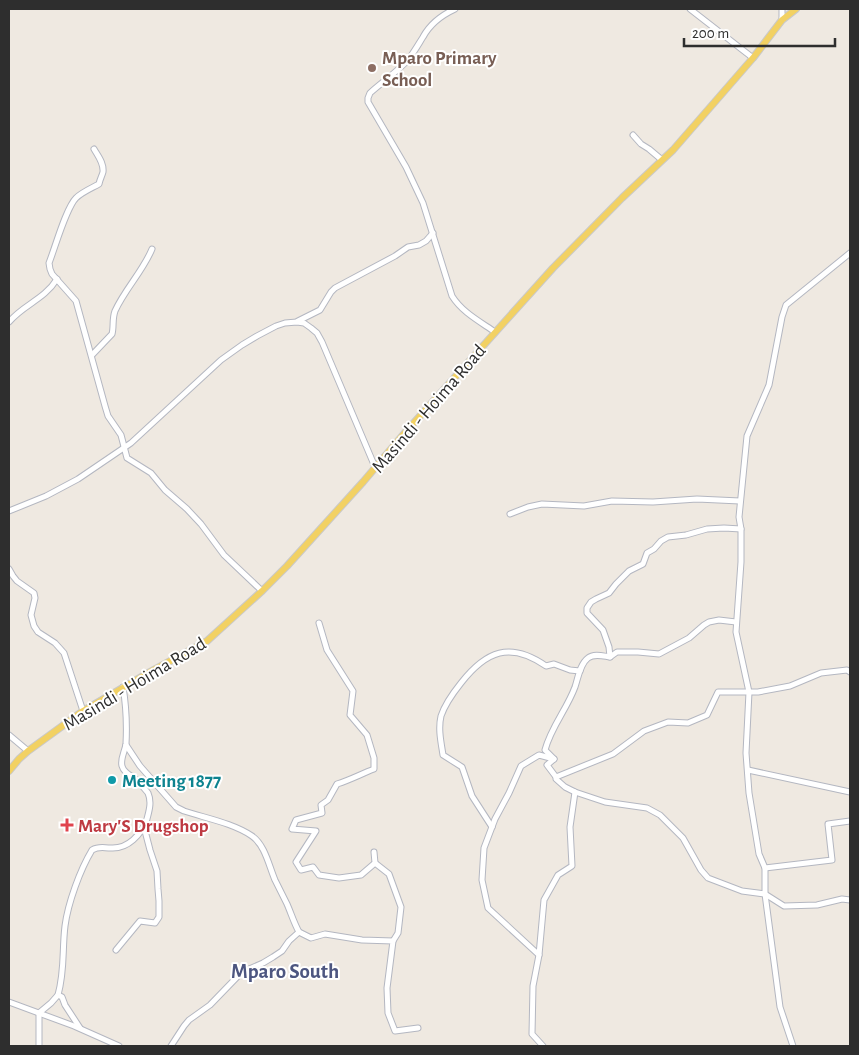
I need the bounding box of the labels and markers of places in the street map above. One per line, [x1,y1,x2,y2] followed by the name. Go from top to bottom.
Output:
[382,49,497,90] place label: Mparo Primary School
[366,62,378,74] marker: Mparo Primary School
[122,772,221,791] place label: Meeting 1877
[106,774,118,786] marker: Meeting 1877
[78,817,209,836] place label: Mary'S Drugshop
[60,818,74,832] marker: Mary'S Drugshop

